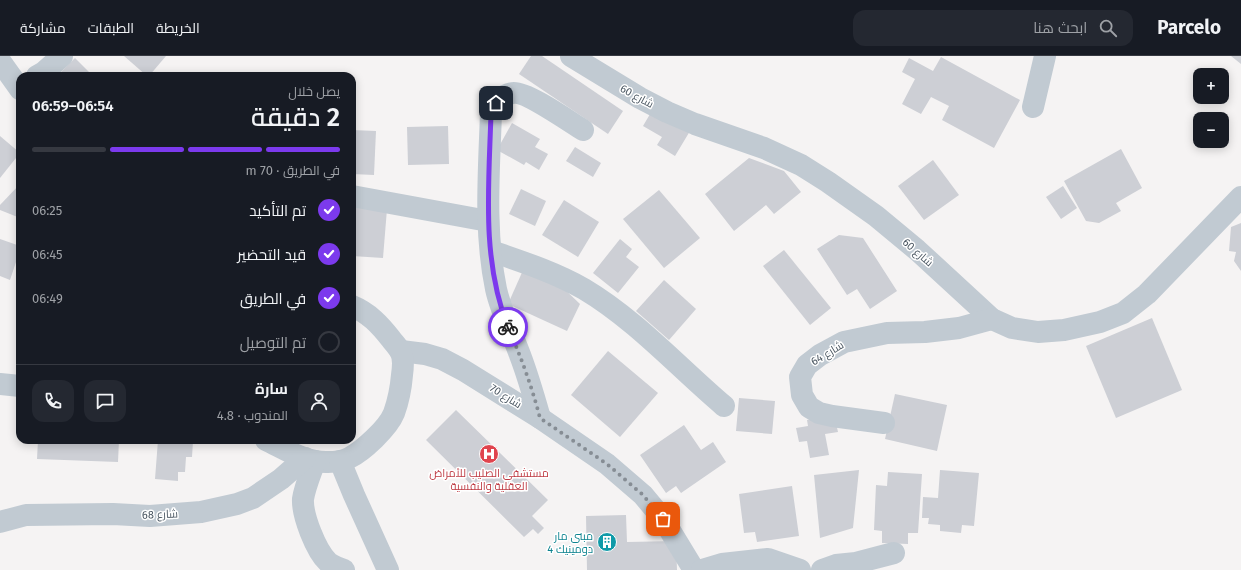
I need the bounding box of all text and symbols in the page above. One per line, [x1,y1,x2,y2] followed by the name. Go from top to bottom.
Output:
[853,10,1133,46] search box
[1157,16,1221,39] text: Parcelo
[1097,17,1119,39] icon: search
[1033,19,1087,37] text: ابحث هنا
[20,20,66,37] text: مشاركة
[88,20,134,37] text: الطبقات
[156,20,200,37] text: الخريطة
[1193,68,1229,148] map controls
[1193,68,1229,104] button: +
[617,82,656,112] street label: شارع 60
[288,84,340,99] text: يصل خلال
[479,86,513,120] pin
[485,92,507,114] icon: home
[32,97,114,115] text: 06:54–06:59
[251,102,340,133] text: 2 دقيقة
[1193,112,1229,148] button: −
[245,163,340,178] text: في الطريق · 70 m
[318,199,340,221] icon: check
[249,202,306,220] text: تم التأكيد
[32,203,62,218] text: 06:25
[899,236,936,270] street label: شارع 60
[318,243,340,265] icon: check
[237,246,306,264] text: قيد التحضير
[32,247,63,262] text: 06:45
[318,287,340,309] icon: check
[240,290,306,308] text: في الطريق
[32,291,63,306] text: 06:49
[488,307,528,347] courier
[497,316,519,338] icon: bike
[240,334,306,352] text: تم التوصيل
[809,339,847,369] street label: شارع 64
[32,380,74,422] button: phone
[84,380,126,422] button: chat
[255,380,288,398] text: سارة
[298,380,340,422] button: person
[487,382,524,412] street label: شارع 70
[217,408,288,423] text: المندوب · 4.8
[478,443,500,465] hospital icon: مستشفى الصليب للأمراض العقلية والنفسية
[429,467,549,493] place label: مستشفى الصليب للأمراض العقلية والنفسية
[646,502,680,536] pin
[142,507,178,523] street label: شارع 68
[652,508,674,530] icon: bag
[547,530,593,556] place label: مبنى مار دومينيك 4
[596,531,618,553] building icon: مبنى مار دومينيك 4

